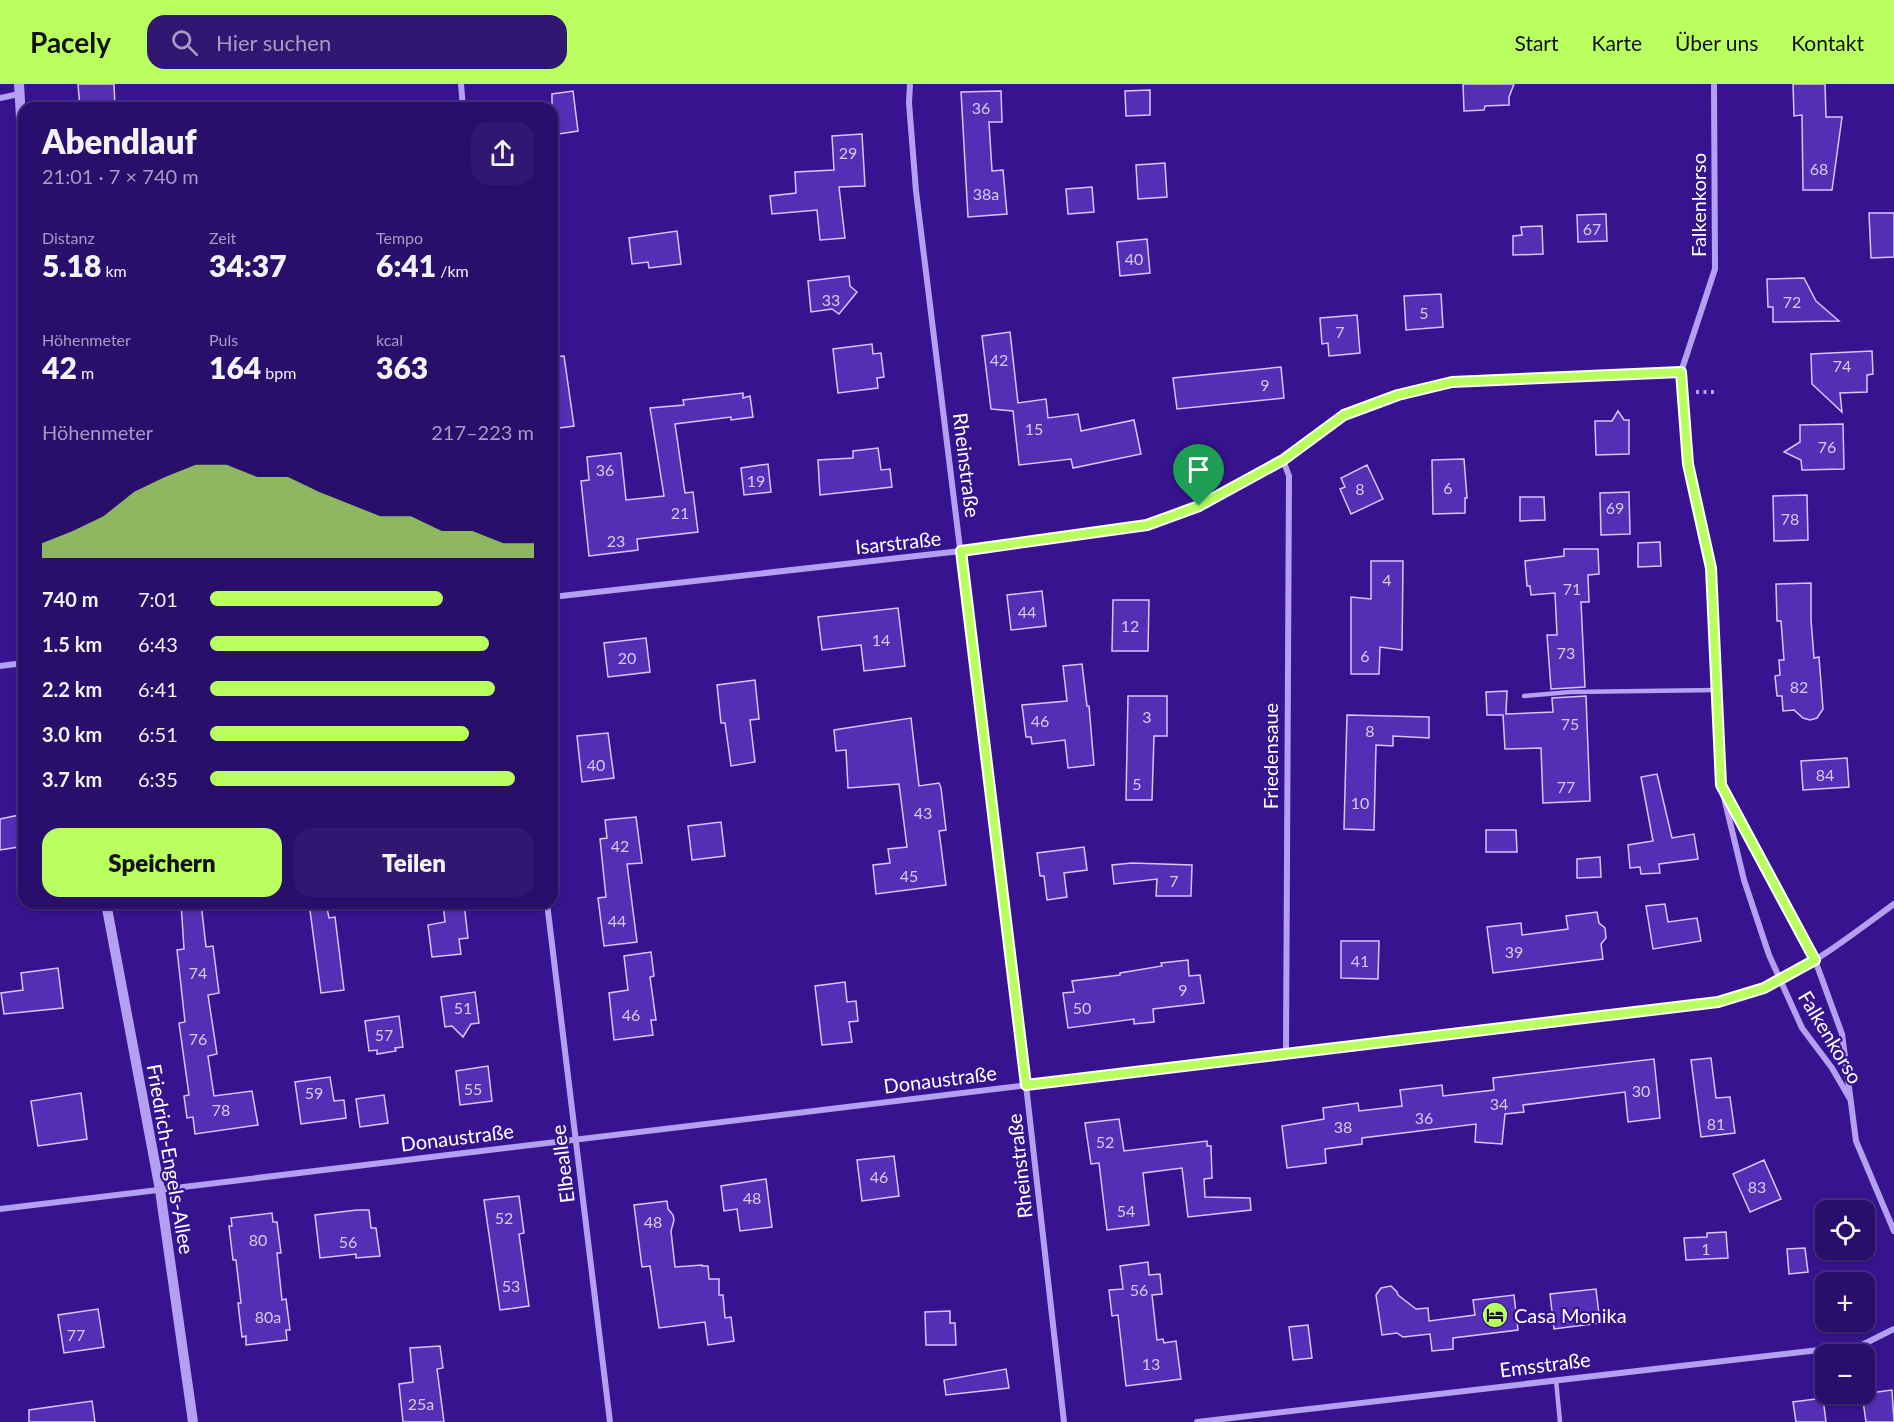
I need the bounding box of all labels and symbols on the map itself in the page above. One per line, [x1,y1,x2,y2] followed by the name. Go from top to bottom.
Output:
[972,98,990,117] house number: 36
[839,143,857,162] house number: 29
[1686,153,1710,257] street label: Falkenkorso
[1810,159,1828,178] house number: 68
[973,184,999,203] house number: 38a
[1583,219,1601,238] house number: 67
[1125,249,1143,268] house number: 40
[822,290,840,309] house number: 33
[1783,292,1801,311] house number: 72
[1419,303,1429,322] house number: 5
[1335,322,1345,341] house number: 7
[990,350,1008,369] house number: 42
[1833,356,1851,375] house number: 74
[1260,375,1270,394] house number: 9
[949,411,985,519] street label: Rheinstraße
[1025,419,1043,438] house number: 15
[1818,437,1836,456] house number: 76
[1173,444,1224,506] pin
[596,460,614,479] house number: 36
[747,471,765,490] house number: 19
[1443,478,1453,497] house number: 6
[1355,479,1365,498] house number: 8
[1606,498,1624,517] house number: 69
[671,503,689,522] house number: 21
[1781,509,1799,528] house number: 78
[854,526,942,558] street label: Isarstraße
[607,531,625,550] house number: 23
[1382,570,1392,589] house number: 4
[1563,579,1581,598] house number: 71
[1018,602,1036,621] house number: 44
[1121,616,1139,635] house number: 12
[872,630,890,649] house number: 14
[1557,643,1575,662] house number: 73
[1360,646,1370,665] house number: 6
[618,648,636,667] house number: 20
[1790,677,1808,696] house number: 82
[1258,703,1282,809] street label: Friedensaue
[1142,707,1152,726] house number: 3
[1031,711,1049,730] house number: 46
[1561,714,1579,733] house number: 75
[1365,721,1375,740] house number: 8
[587,755,605,774] house number: 40
[1816,765,1834,784] house number: 84
[1132,774,1142,793] house number: 5
[1557,777,1575,796] house number: 77
[1351,793,1369,812] house number: 10
[914,803,932,822] house number: 43
[611,836,629,855] house number: 42
[900,866,918,885] house number: 45
[1169,871,1179,890] house number: 7
[608,911,626,930] house number: 44
[1505,942,1523,961] house number: 39
[1351,951,1369,970] house number: 41
[189,963,207,982] house number: 74
[1178,980,1188,999] house number: 9
[1794,986,1868,1088] street label: Falkenkorso
[454,998,472,1017] house number: 51
[1073,998,1091,1017] house number: 50
[622,1005,640,1024] house number: 46
[375,1025,393,1044] house number: 57
[189,1029,207,1048] house number: 76
[882,1060,998,1098] street label: Donaustraße
[142,1062,200,1256] street label: Friedrich-Engels-Allee
[464,1079,482,1098] house number: 55
[1632,1081,1650,1100] house number: 30
[305,1083,323,1102] house number: 59
[1490,1094,1508,1113] house number: 34
[212,1100,230,1119] house number: 78
[1415,1108,1433,1127] house number: 36
[1002,1112,1036,1220] street label: Rheinstraße
[1707,1114,1725,1133] house number: 81
[1334,1117,1352,1136] house number: 38
[399,1118,515,1156] street label: Donaustraße
[545,1124,579,1204] street label: Elbeallee
[1096,1132,1114,1151] house number: 52
[870,1167,888,1186] house number: 46
[1748,1177,1766,1196] house number: 83
[743,1188,761,1207] house number: 48
[1117,1201,1135,1220] house number: 54
[495,1208,513,1227] house number: 52
[644,1212,662,1231] house number: 48
[249,1230,267,1249] house number: 80
[339,1232,357,1251] house number: 56
[1701,1239,1711,1258] house number: 1
[502,1276,520,1295] house number: 53
[1130,1280,1148,1299] house number: 56
[1480,1300,1510,1330] hotel icon: Casa Monika
[1514,1303,1627,1327] place label: Casa Monika
[255,1307,281,1326] house number: 80a
[67,1325,85,1344] house number: 77
[1498,1347,1592,1381] street label: Emsstraße
[1142,1354,1160,1373] house number: 13
[408,1394,434,1413] house number: 25a

